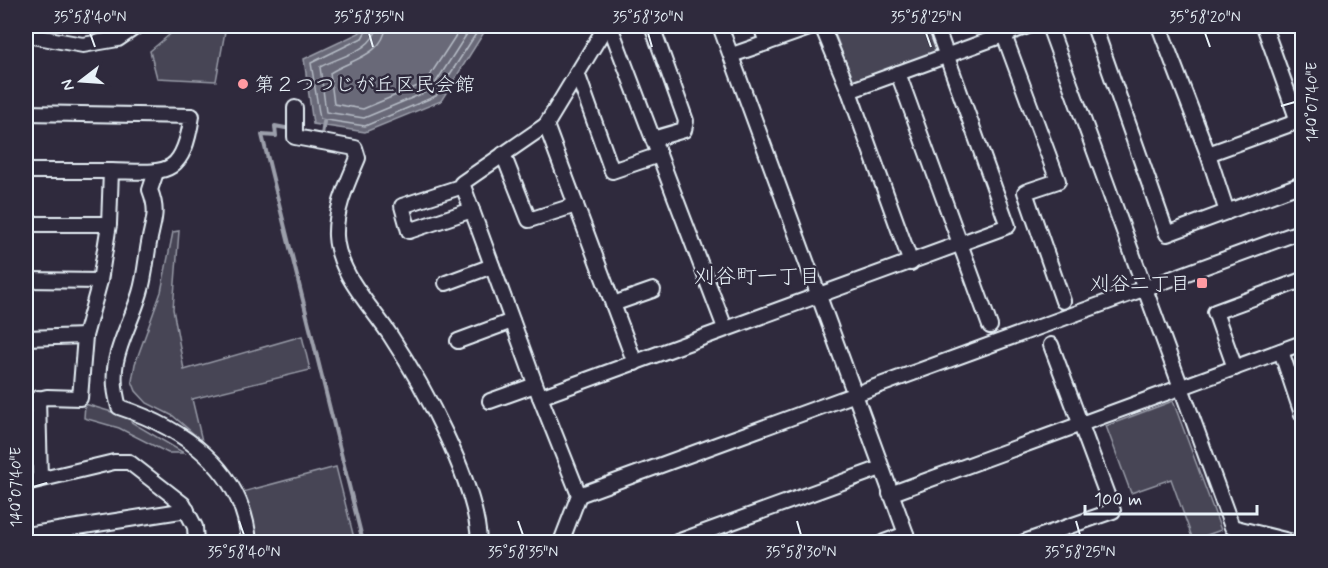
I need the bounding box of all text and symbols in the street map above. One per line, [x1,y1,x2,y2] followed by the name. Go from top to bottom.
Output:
[53,8,127,28] text: 35°58'40"N
[334,8,404,28] text: 35°58'35"N
[612,8,684,28] text: 35°58'30"N
[890,8,962,28] text: 35°58'25"N
[1169,8,1241,28] text: 35°58'20"N
[51,51,111,111] north arrow
[1303,61,1323,142] text: 140°07'40"E
[255,72,475,99] place label: 第２つつじが丘区民会館
[56,77,80,93] text: N
[236,77,250,91] marker: 第２つつじが丘区民会館
[694,263,820,291] district label: 刈谷町一丁目
[1090,271,1190,298] place label: 刈谷二丁目
[1195,276,1209,290] marker: 刈谷二丁目
[7,446,27,527] text: 140°07'40"E
[1085,478,1258,516] scale bar
[1094,488,1142,512] text: 100 m
[207,543,281,563] text: 35°58'40"N
[488,543,558,563] text: 35°58'35"N
[765,543,837,563] text: 35°58'30"N
[1044,543,1116,563] text: 35°58'25"N

